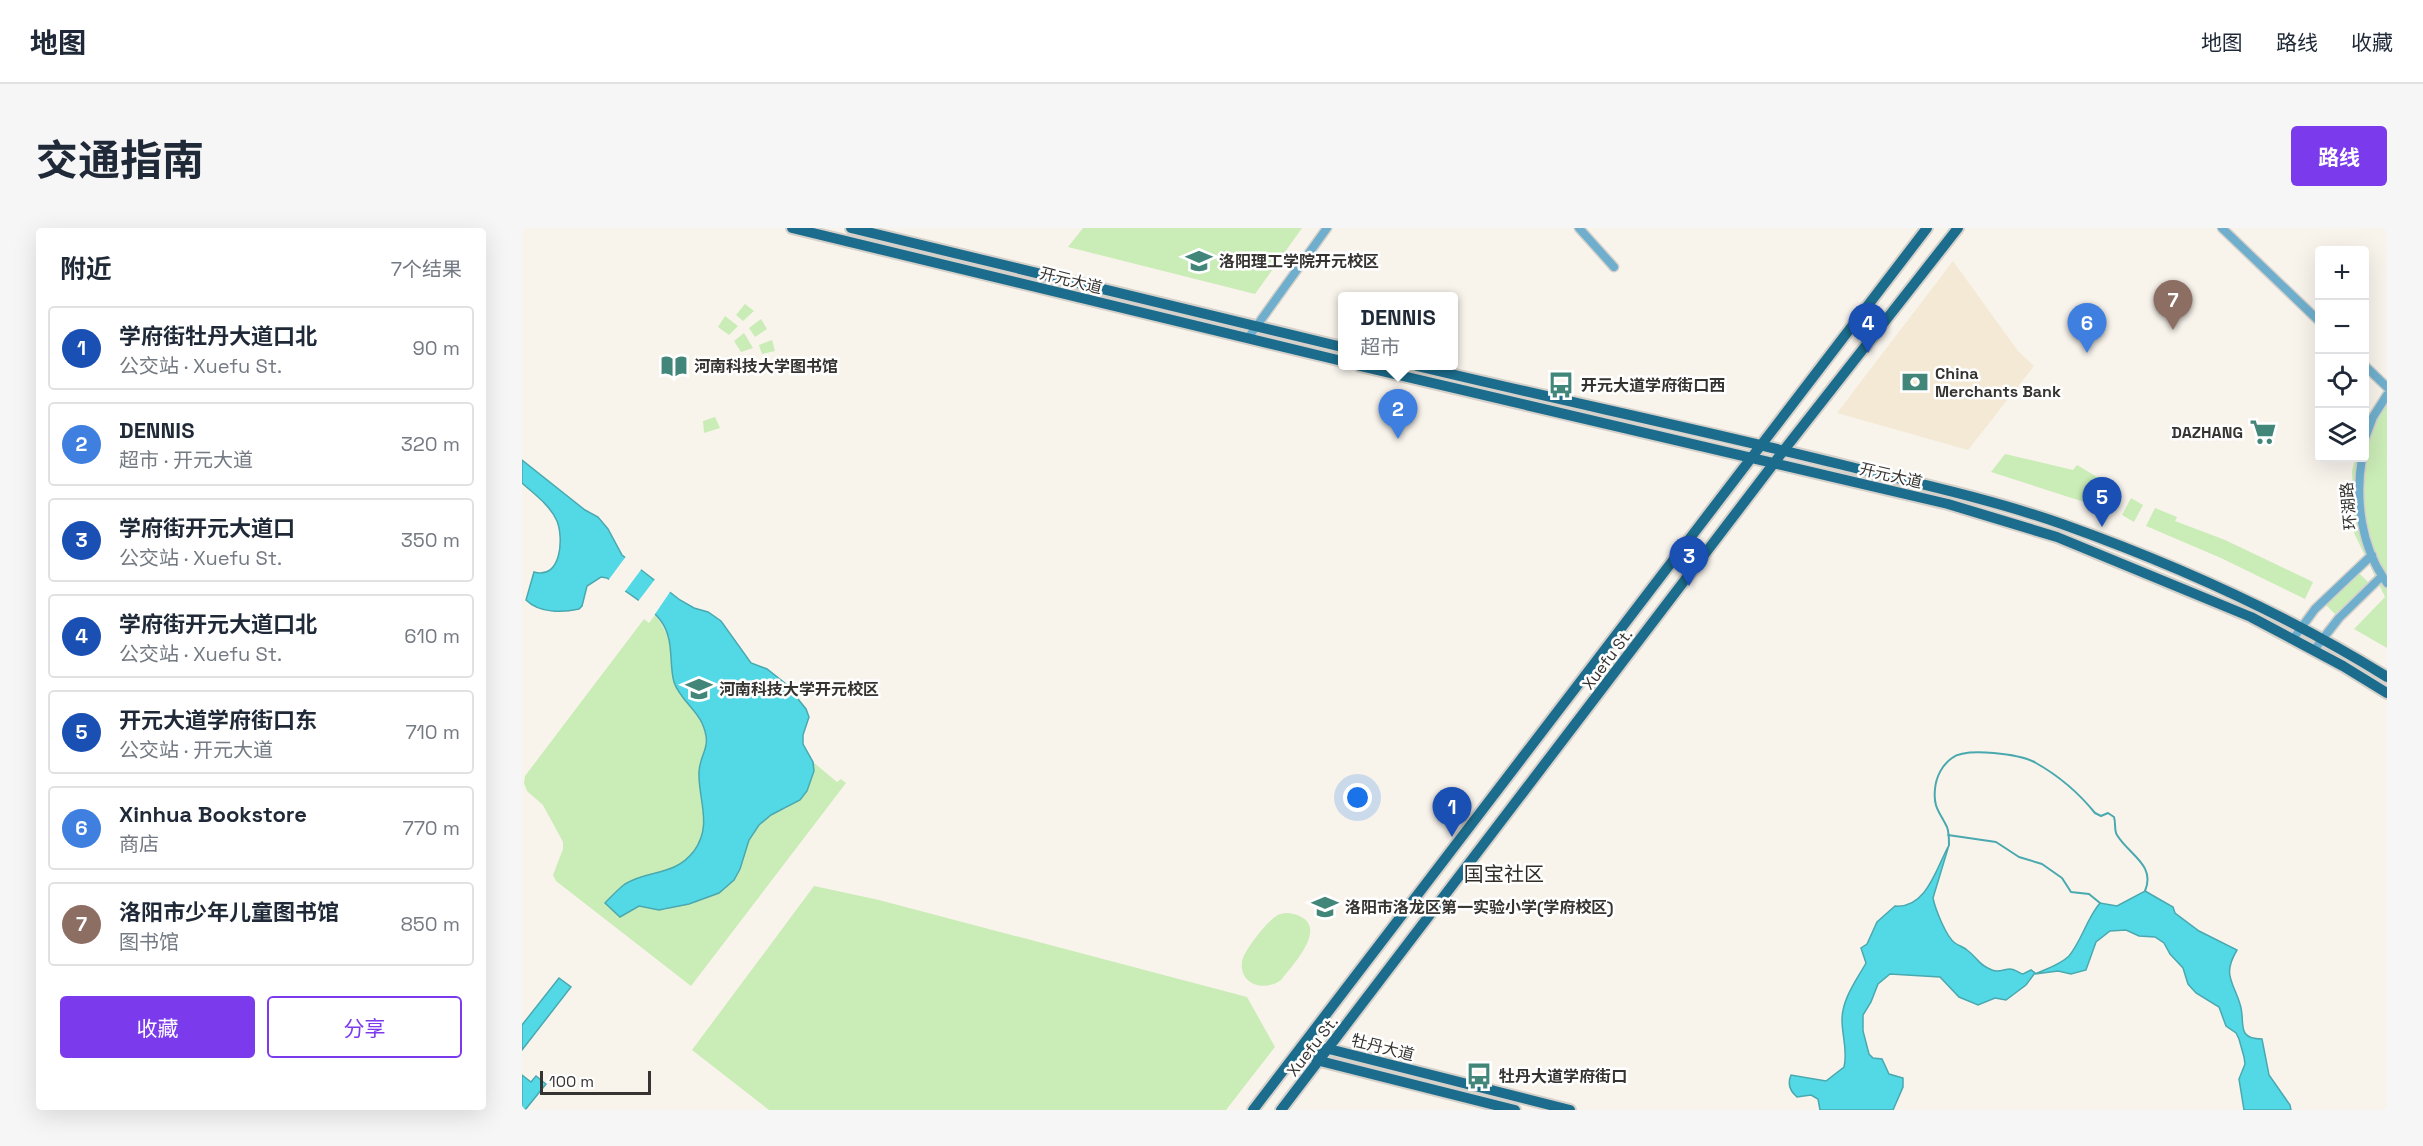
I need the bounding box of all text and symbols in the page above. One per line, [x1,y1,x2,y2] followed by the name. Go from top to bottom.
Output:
[30,25,86,61] text: 地图
[2201,29,2243,56] text: 地图
[2276,29,2318,56] text: 路线
[2351,29,2393,56] text: 收藏
[2291,126,2387,186] button: 路线
[36,134,204,187] text: 交通指南
[1184,246,1214,276] school or university icon: 洛阳理工学院开元校区
[2315,246,2369,462] map controls
[2315,246,2369,300] button: +
[1219,251,1379,272] place label: 洛阳理工学院开元校区
[60,252,112,286] text: 附近
[391,256,462,282] text: 7个结果
[1037,263,1104,298] street label: 开元大道
[2154,280,2192,330] pin: 7
[1338,292,1458,370] popup
[2315,300,2369,354] button: −
[1360,303,1436,331] text: DENNIS
[1848,304,1888,353] pin: 4
[2068,304,2106,353] pin: 6
[119,322,317,350] text: 学府街牡丹大道口北
[1360,334,1400,360] text: 超市
[77,335,86,361] text: 1
[413,335,460,361] text: 90 m
[659,351,689,381] library icon: 河南科技大学图书馆
[119,353,282,379] text: 公交站 · Xuefu St.
[2315,354,2369,408] button: locate
[694,356,838,377] place label: 河南科技大学图书馆
[1935,363,2061,402] place label: China Merchants Bank
[1900,367,1930,397] bank icon: China Merchants Bank
[1546,370,1576,400] bus stop icon: 开元大道学府街口西
[1581,375,1725,396] place label: 开元大道学府街口西
[1378,390,1418,439] pin: 2
[2315,408,2369,462] button: layers
[119,416,194,444] text: DENNIS
[2248,417,2278,447] supermarket icon: DAZHANG
[2171,422,2243,443] place label: DAZHANG
[76,431,87,457] text: 2
[401,431,460,457] text: 320 m
[119,447,253,473] text: 超市 · 开元大道
[1857,458,1924,493] street label: 开元大道
[2082,478,2122,527] pin: 5
[2336,481,2361,531] street label: 环湖路
[119,514,295,542] text: 学府街开元大道口
[75,527,88,553] text: 3
[401,527,460,553] text: 350 m
[1670,536,1708,586] pin: 3
[119,545,282,571] text: 公交站 · Xuefu St.
[119,610,317,638] text: 学府街开元大道口北
[75,623,88,649] text: 4
[404,623,460,649] text: 610 m
[1578,625,1637,694] street label: Xuefu St.
[119,641,282,667] text: 公交站 · Xuefu St.
[684,674,714,704] school or university icon: 河南科技大学开元校区
[719,679,879,700] place label: 河南科技大学开元校区
[119,706,317,734] text: 开元大道学府街口东
[76,719,88,745] text: 5
[405,719,460,745] text: 710 m
[119,737,273,763] text: 公交站 · 开元大道
[1343,783,1372,812] your location
[1432,788,1472,837] pin: 1
[119,800,307,828] text: Xinhua Bookstore
[75,815,88,841] text: 6
[402,815,460,841] text: 770 m
[119,831,159,857] text: 商店
[1464,861,1544,887] district label: 国宝社区
[1310,892,1340,922] school or university icon: 洛阳市洛龙区第一实验小学(学府校区)
[1345,897,1614,918] place label: 洛阳市洛龙区第一实验小学(学府校区)
[119,898,339,926] text: 洛阳市少年儿童图书馆
[76,911,87,937] text: 7
[400,911,460,937] text: 850 m
[119,929,179,955] text: 图书馆
[60,996,255,1058] button: 收藏
[267,996,462,1058] button: 分享
[1282,1012,1343,1081] street label: Xuefu St.
[1349,1030,1416,1065] street label: 牡丹大道
[1464,1061,1494,1091] bus stop icon: 牡丹大道学府街口
[1499,1066,1627,1087] place label: 牡丹大道学府街口
[540,1068,651,1096] scale bar
[549,1071,594,1092] text: 100 m

